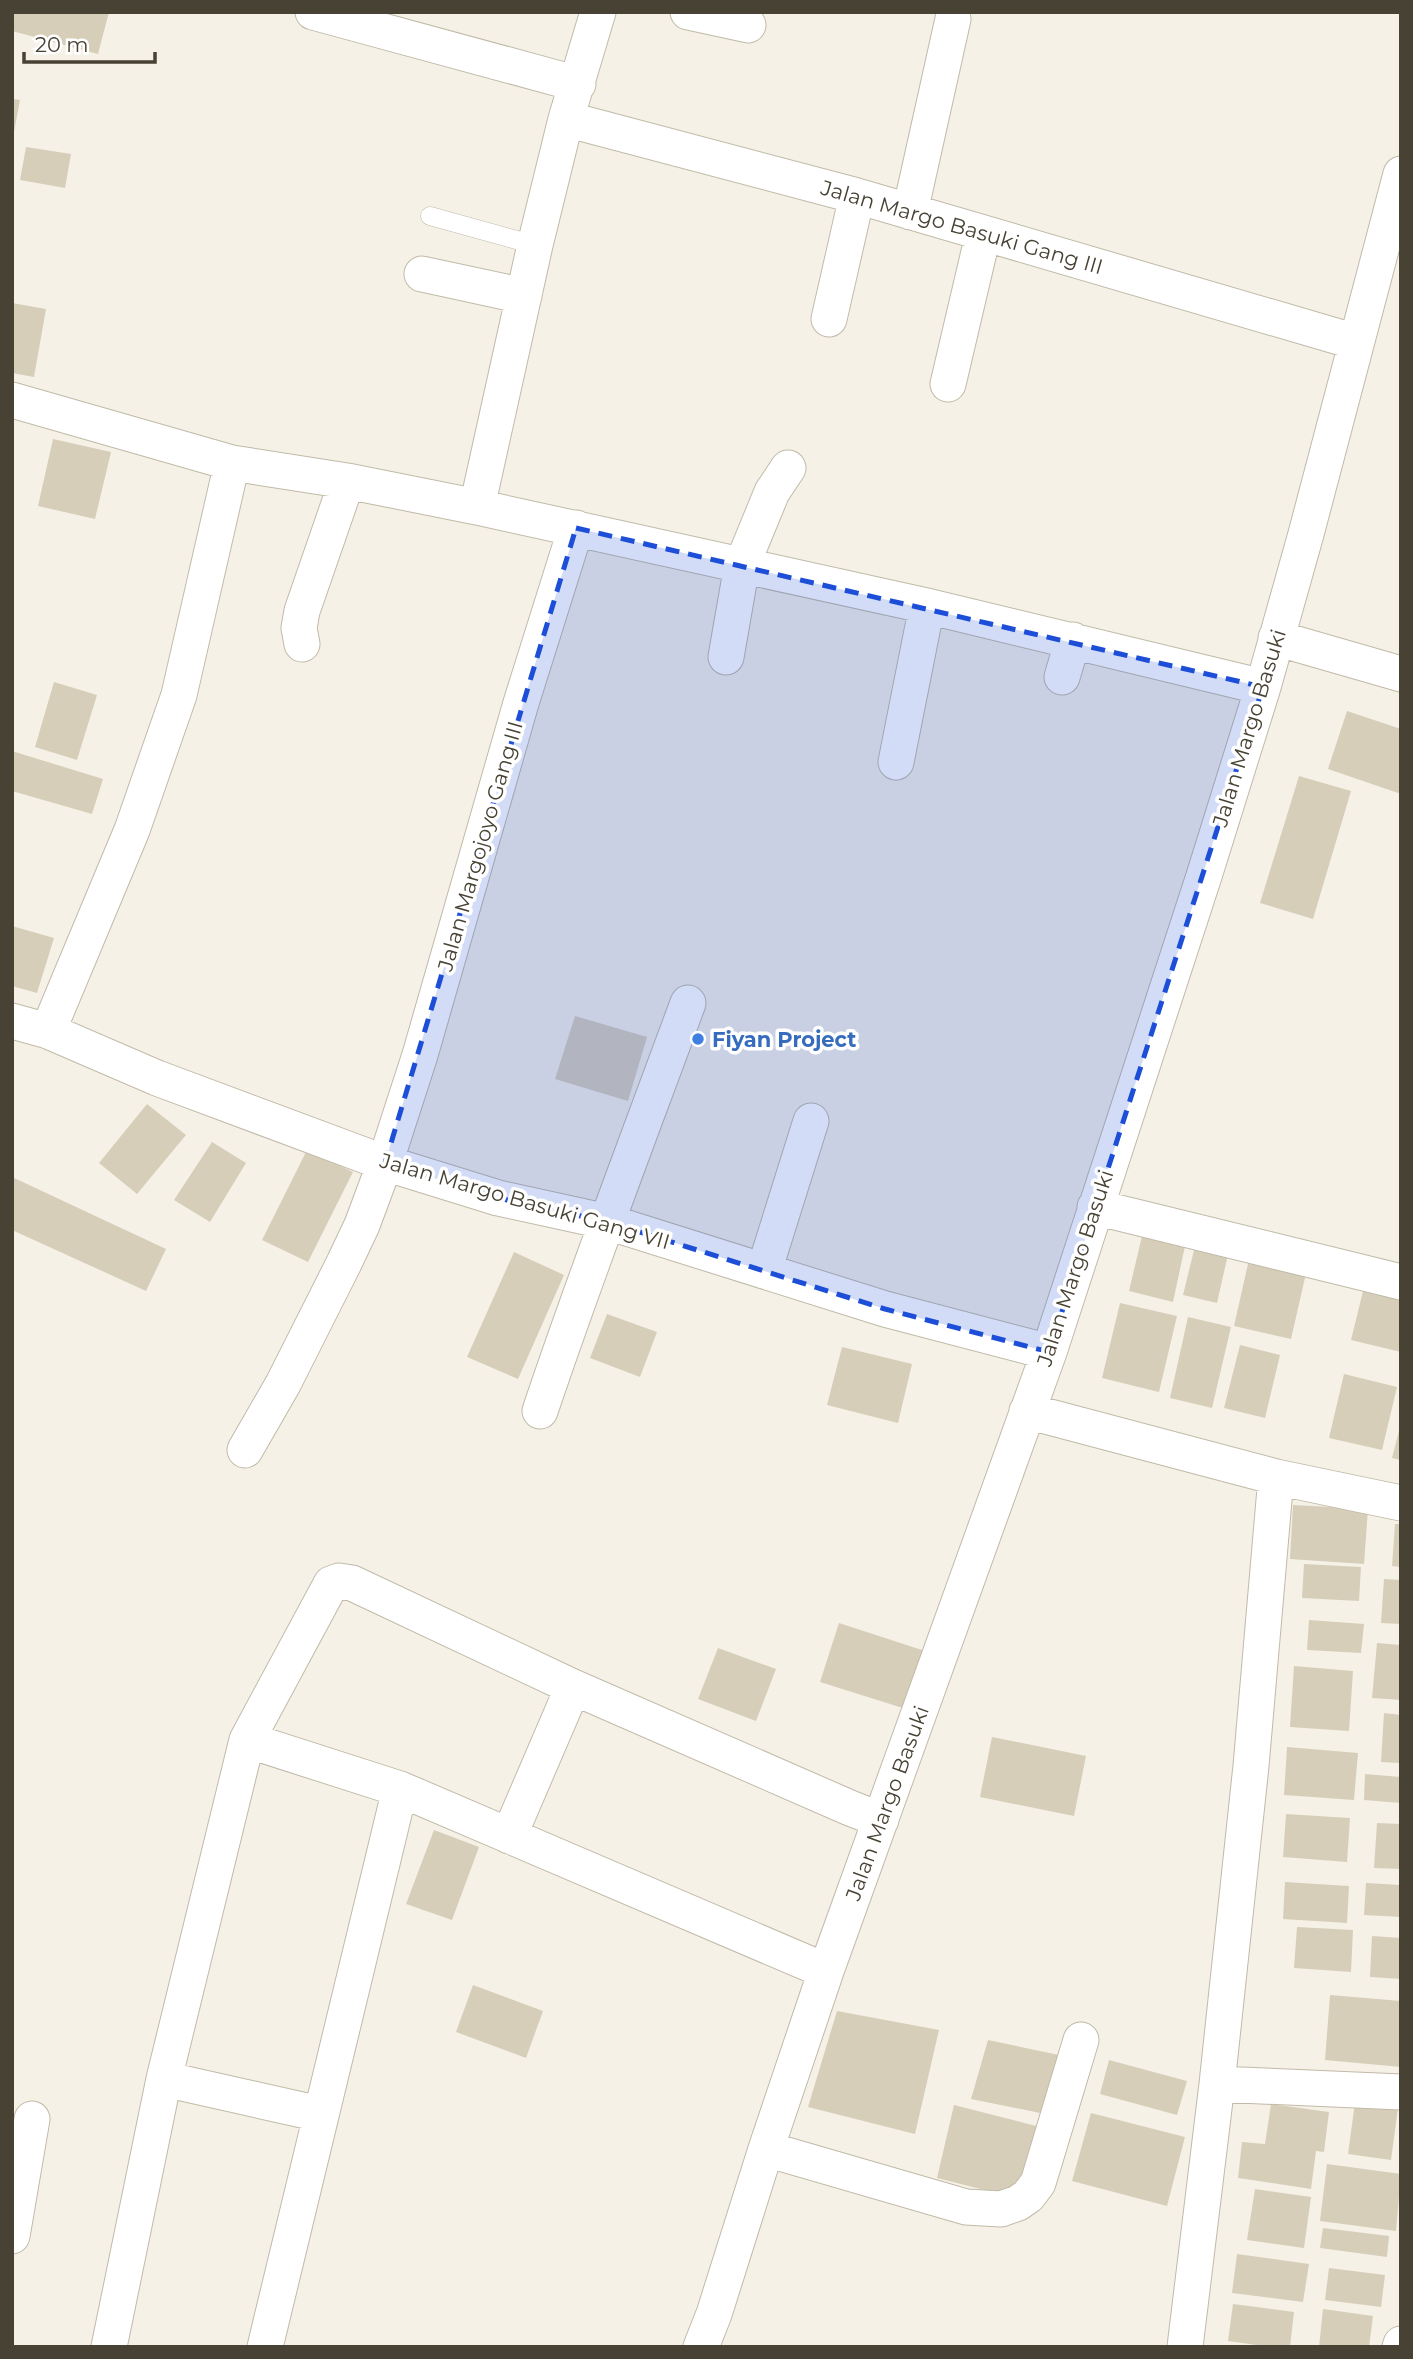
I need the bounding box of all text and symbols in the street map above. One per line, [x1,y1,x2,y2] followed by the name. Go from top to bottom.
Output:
[24,21,156,65] scale bar
[35,32,89,57] text: 20 m
[817,174,1106,279] street label: Jalan Margo Basuki Gang III
[1207,626,1291,831] street label: Jalan Margo Basuki
[432,718,528,975] street label: Jalan Margojoyo Gang III
[712,1027,856,1052] place label: Fiyan Project
[690,1031,706,1047] marker: Fiyan Project
[376,1147,673,1254] street label: Jalan Margo Basuki Gang VII
[1031,1167,1119,1370] street label: Jalan Margo Basuki
[840,1702,934,1905] street label: Jalan Margo Basuki

